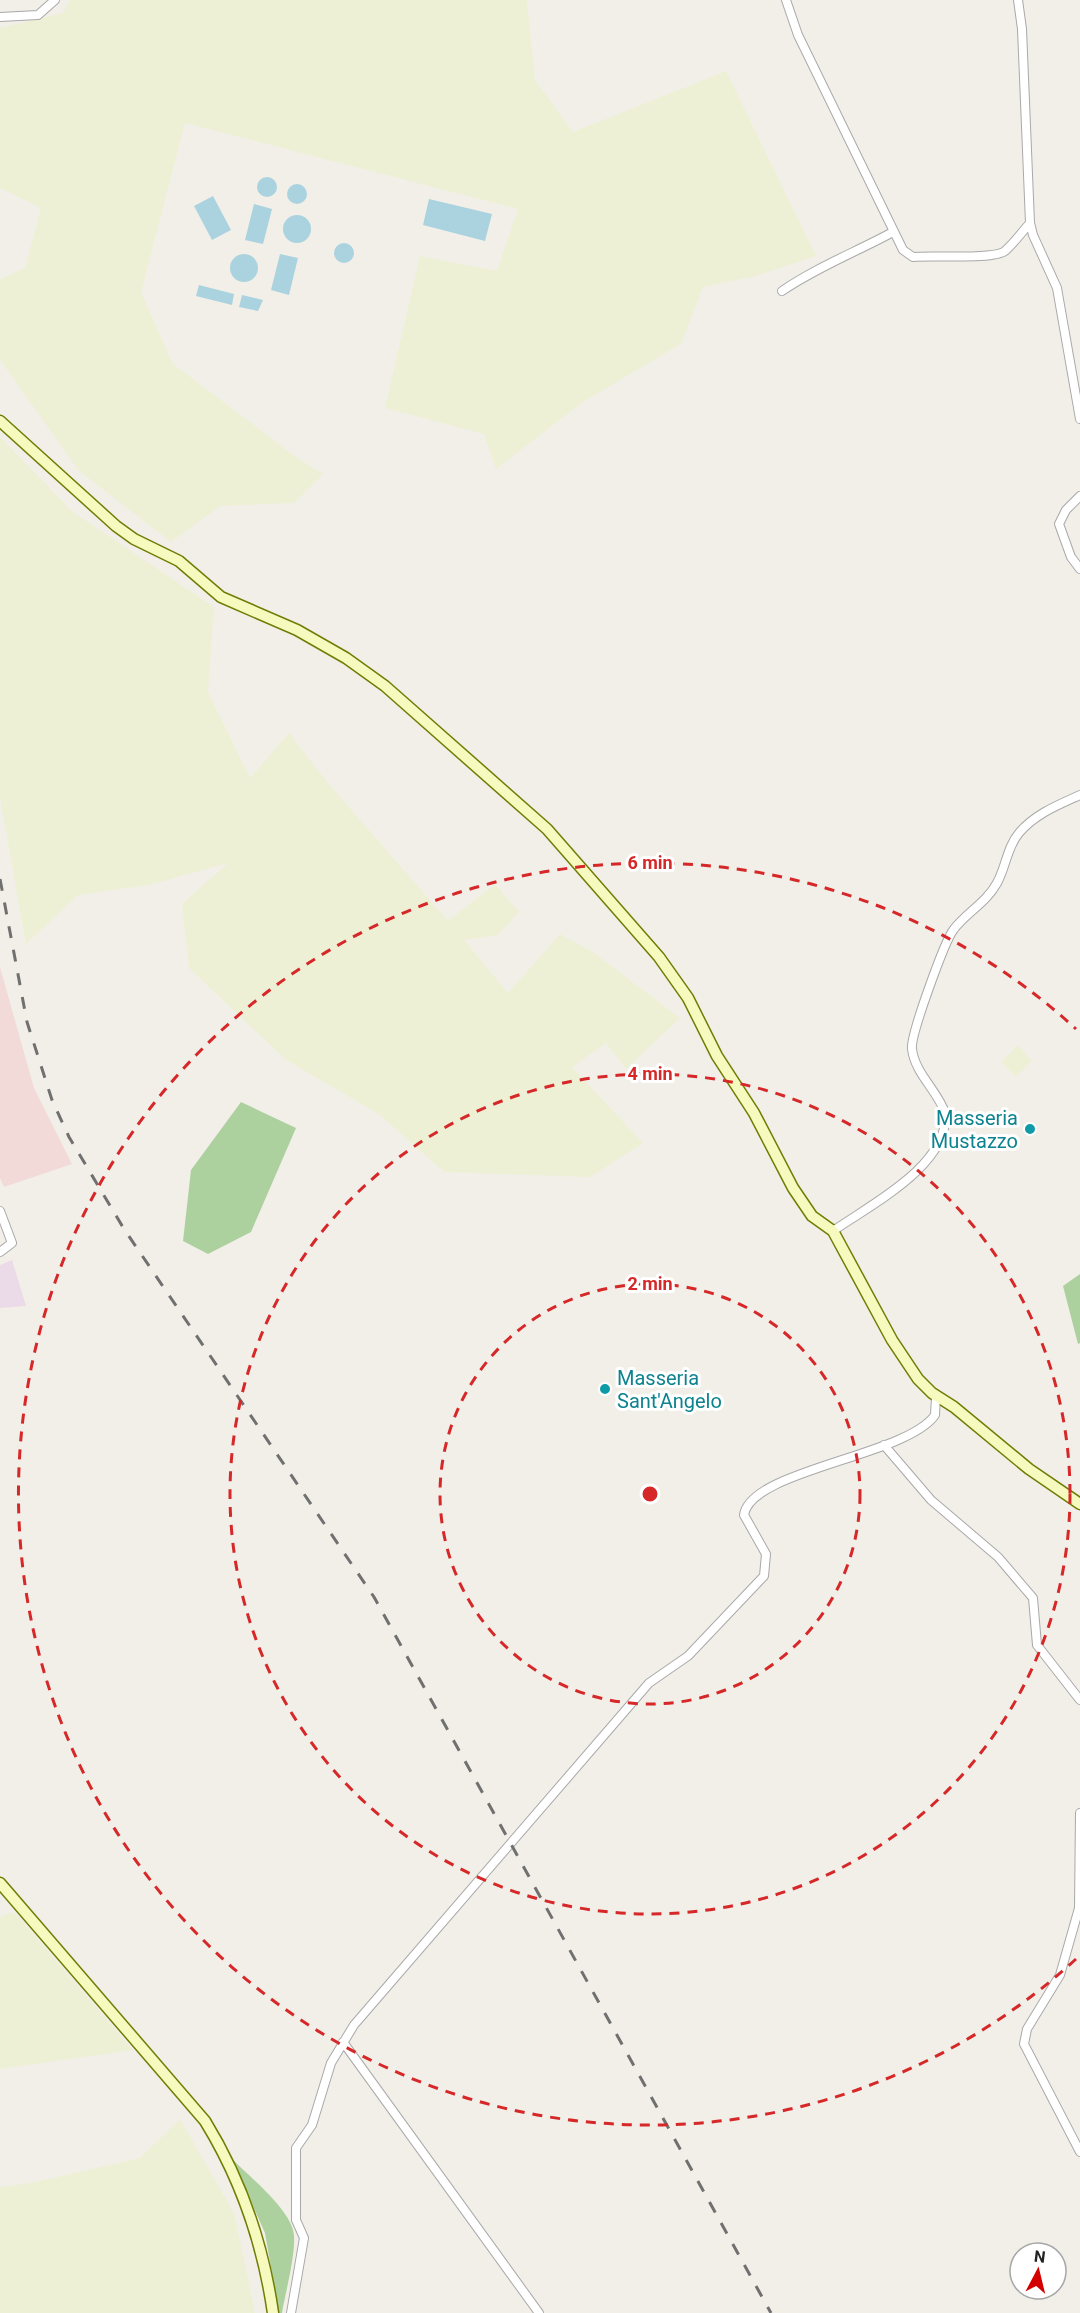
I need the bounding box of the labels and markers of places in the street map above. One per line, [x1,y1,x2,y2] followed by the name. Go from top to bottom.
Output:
[931,1106,1018,1153] place label: Masseria Mustazzo
[1023,1122,1037,1136] marker: Masseria Mustazzo
[617,1366,722,1413] place label: Masseria Sant'Angelo
[598,1382,612,1396] marker: Masseria Sant'Angelo
[640,1484,660,1504] centre of rings

